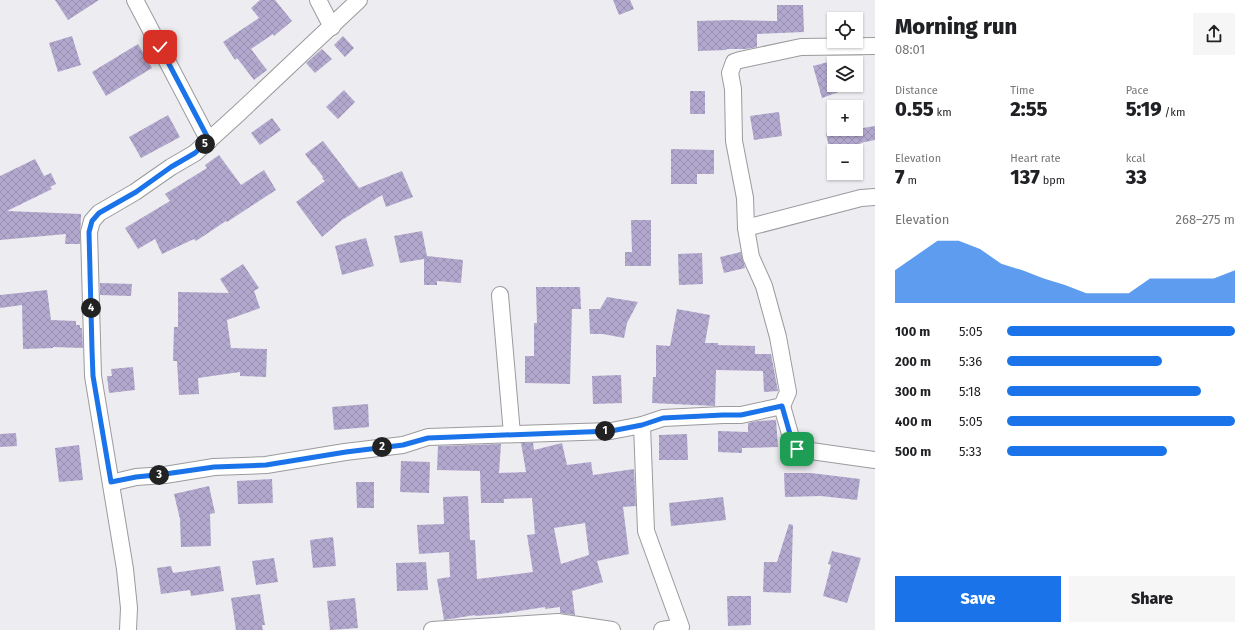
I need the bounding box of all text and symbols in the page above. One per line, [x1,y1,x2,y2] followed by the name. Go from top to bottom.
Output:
[827,12,863,180] map controls
[827,12,863,48] button: locate
[895,13,1017,40] text: Morning run
[1193,13,1235,55] button: share
[143,30,177,64] pin
[149,36,171,58] icon: check
[895,42,925,57] text: 08:01
[827,56,863,92] button: layers
[895,84,938,97] text: Distance
[1010,84,1035,97] text: Time
[1126,84,1148,97] text: Pace
[895,97,934,121] text: 0.55
[1010,97,1048,121] text: 2:55
[1126,97,1162,121] text: 5:19
[827,100,863,136] button: +
[934,106,952,119] text: km
[1162,106,1185,119] text: /km
[195,134,215,154] pin: 5
[202,137,208,150] text: 5
[827,144,863,180] button: −
[895,152,941,165] text: Elevation
[1010,152,1060,165] text: Heart rate
[1126,152,1145,165] text: kcal
[895,165,905,189] text: 7
[1010,165,1040,189] text: 137
[1126,165,1147,189] text: 33
[905,174,917,187] text: m
[1040,174,1065,187] text: bpm
[895,212,949,227] text: Elevation
[1176,212,1235,227] text: 268–275 m
[81,298,101,318] pin: 4
[88,301,94,314] text: 4
[895,324,930,339] text: 100 m
[959,324,982,339] text: 5:05
[895,354,931,369] text: 200 m
[959,354,982,369] text: 5:36
[895,384,931,399] text: 300 m
[959,384,981,399] text: 5:18
[895,414,932,429] text: 400 m
[959,414,982,429] text: 5:05
[595,421,615,441] pin: 1
[602,424,608,437] text: 1
[780,432,814,466] pin
[372,437,392,457] pin: 2
[786,438,808,460] icon: arrive
[379,440,385,453] text: 2
[895,444,931,459] text: 500 m
[959,444,982,459] text: 5:33
[149,465,169,485] pin: 3
[156,468,162,481] text: 3
[895,576,1061,622] button: Save
[1069,576,1235,622] button: Share

